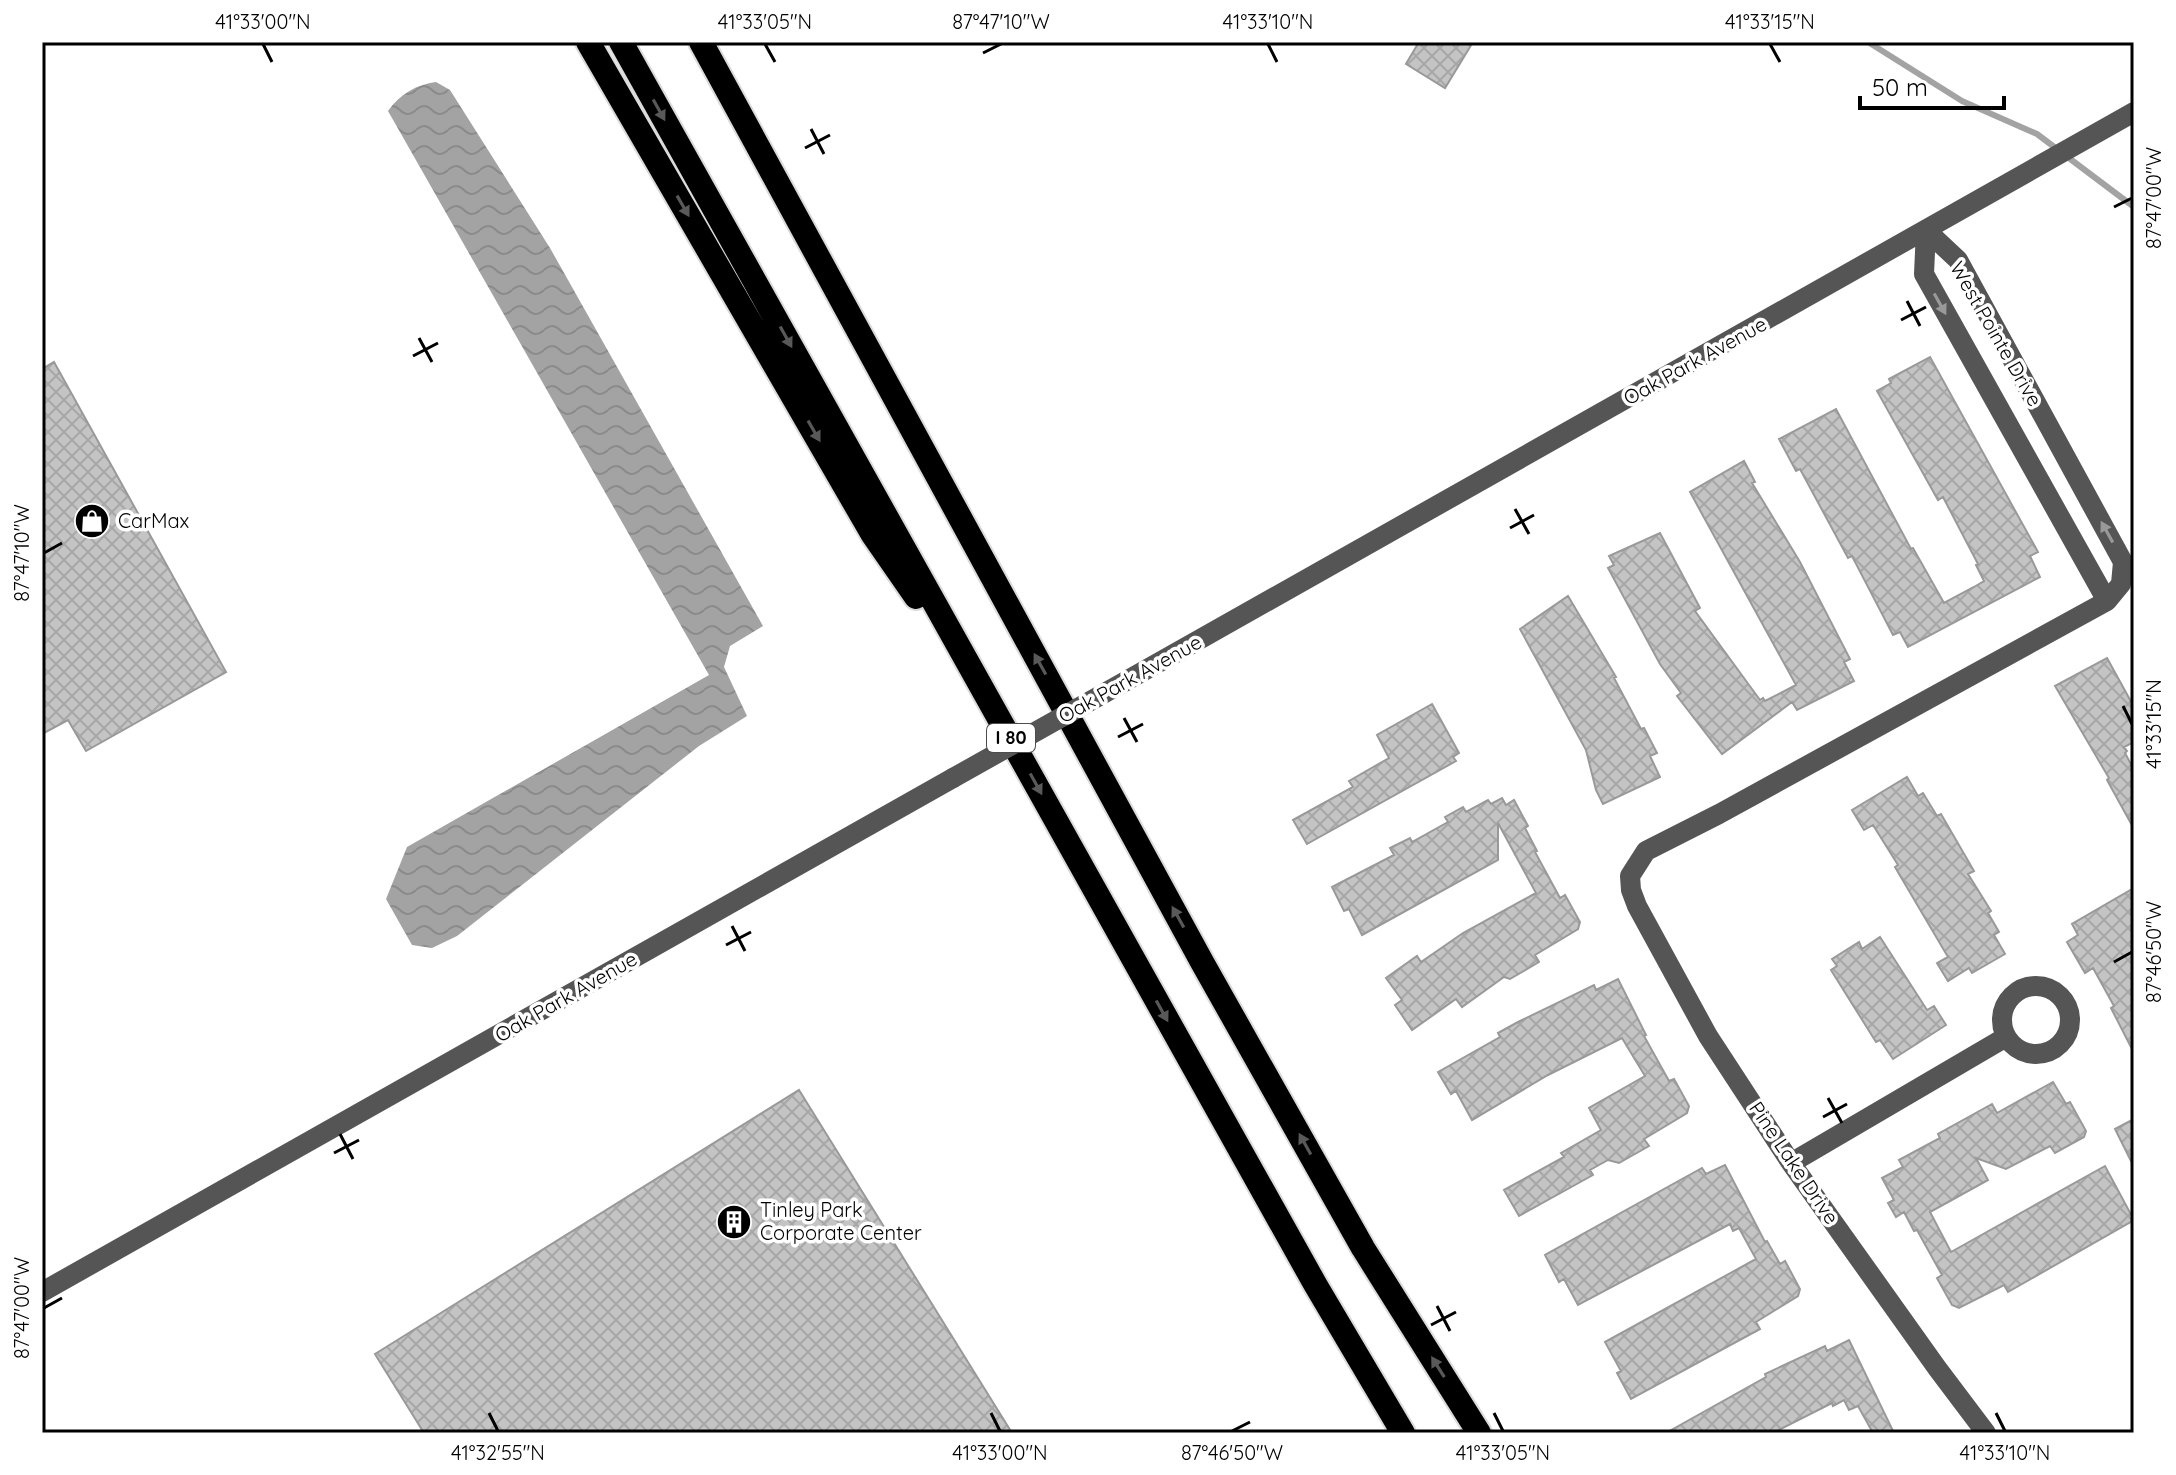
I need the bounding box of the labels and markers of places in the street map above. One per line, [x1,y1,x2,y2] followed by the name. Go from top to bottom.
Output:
[73,502,111,540] shop icon: CarMax
[118,508,189,533] place label: CarMax
[760,1197,922,1245] place label: Tinley Park Corporate Center
[715,1203,753,1241] building icon: Tinley Park Corporate Center

